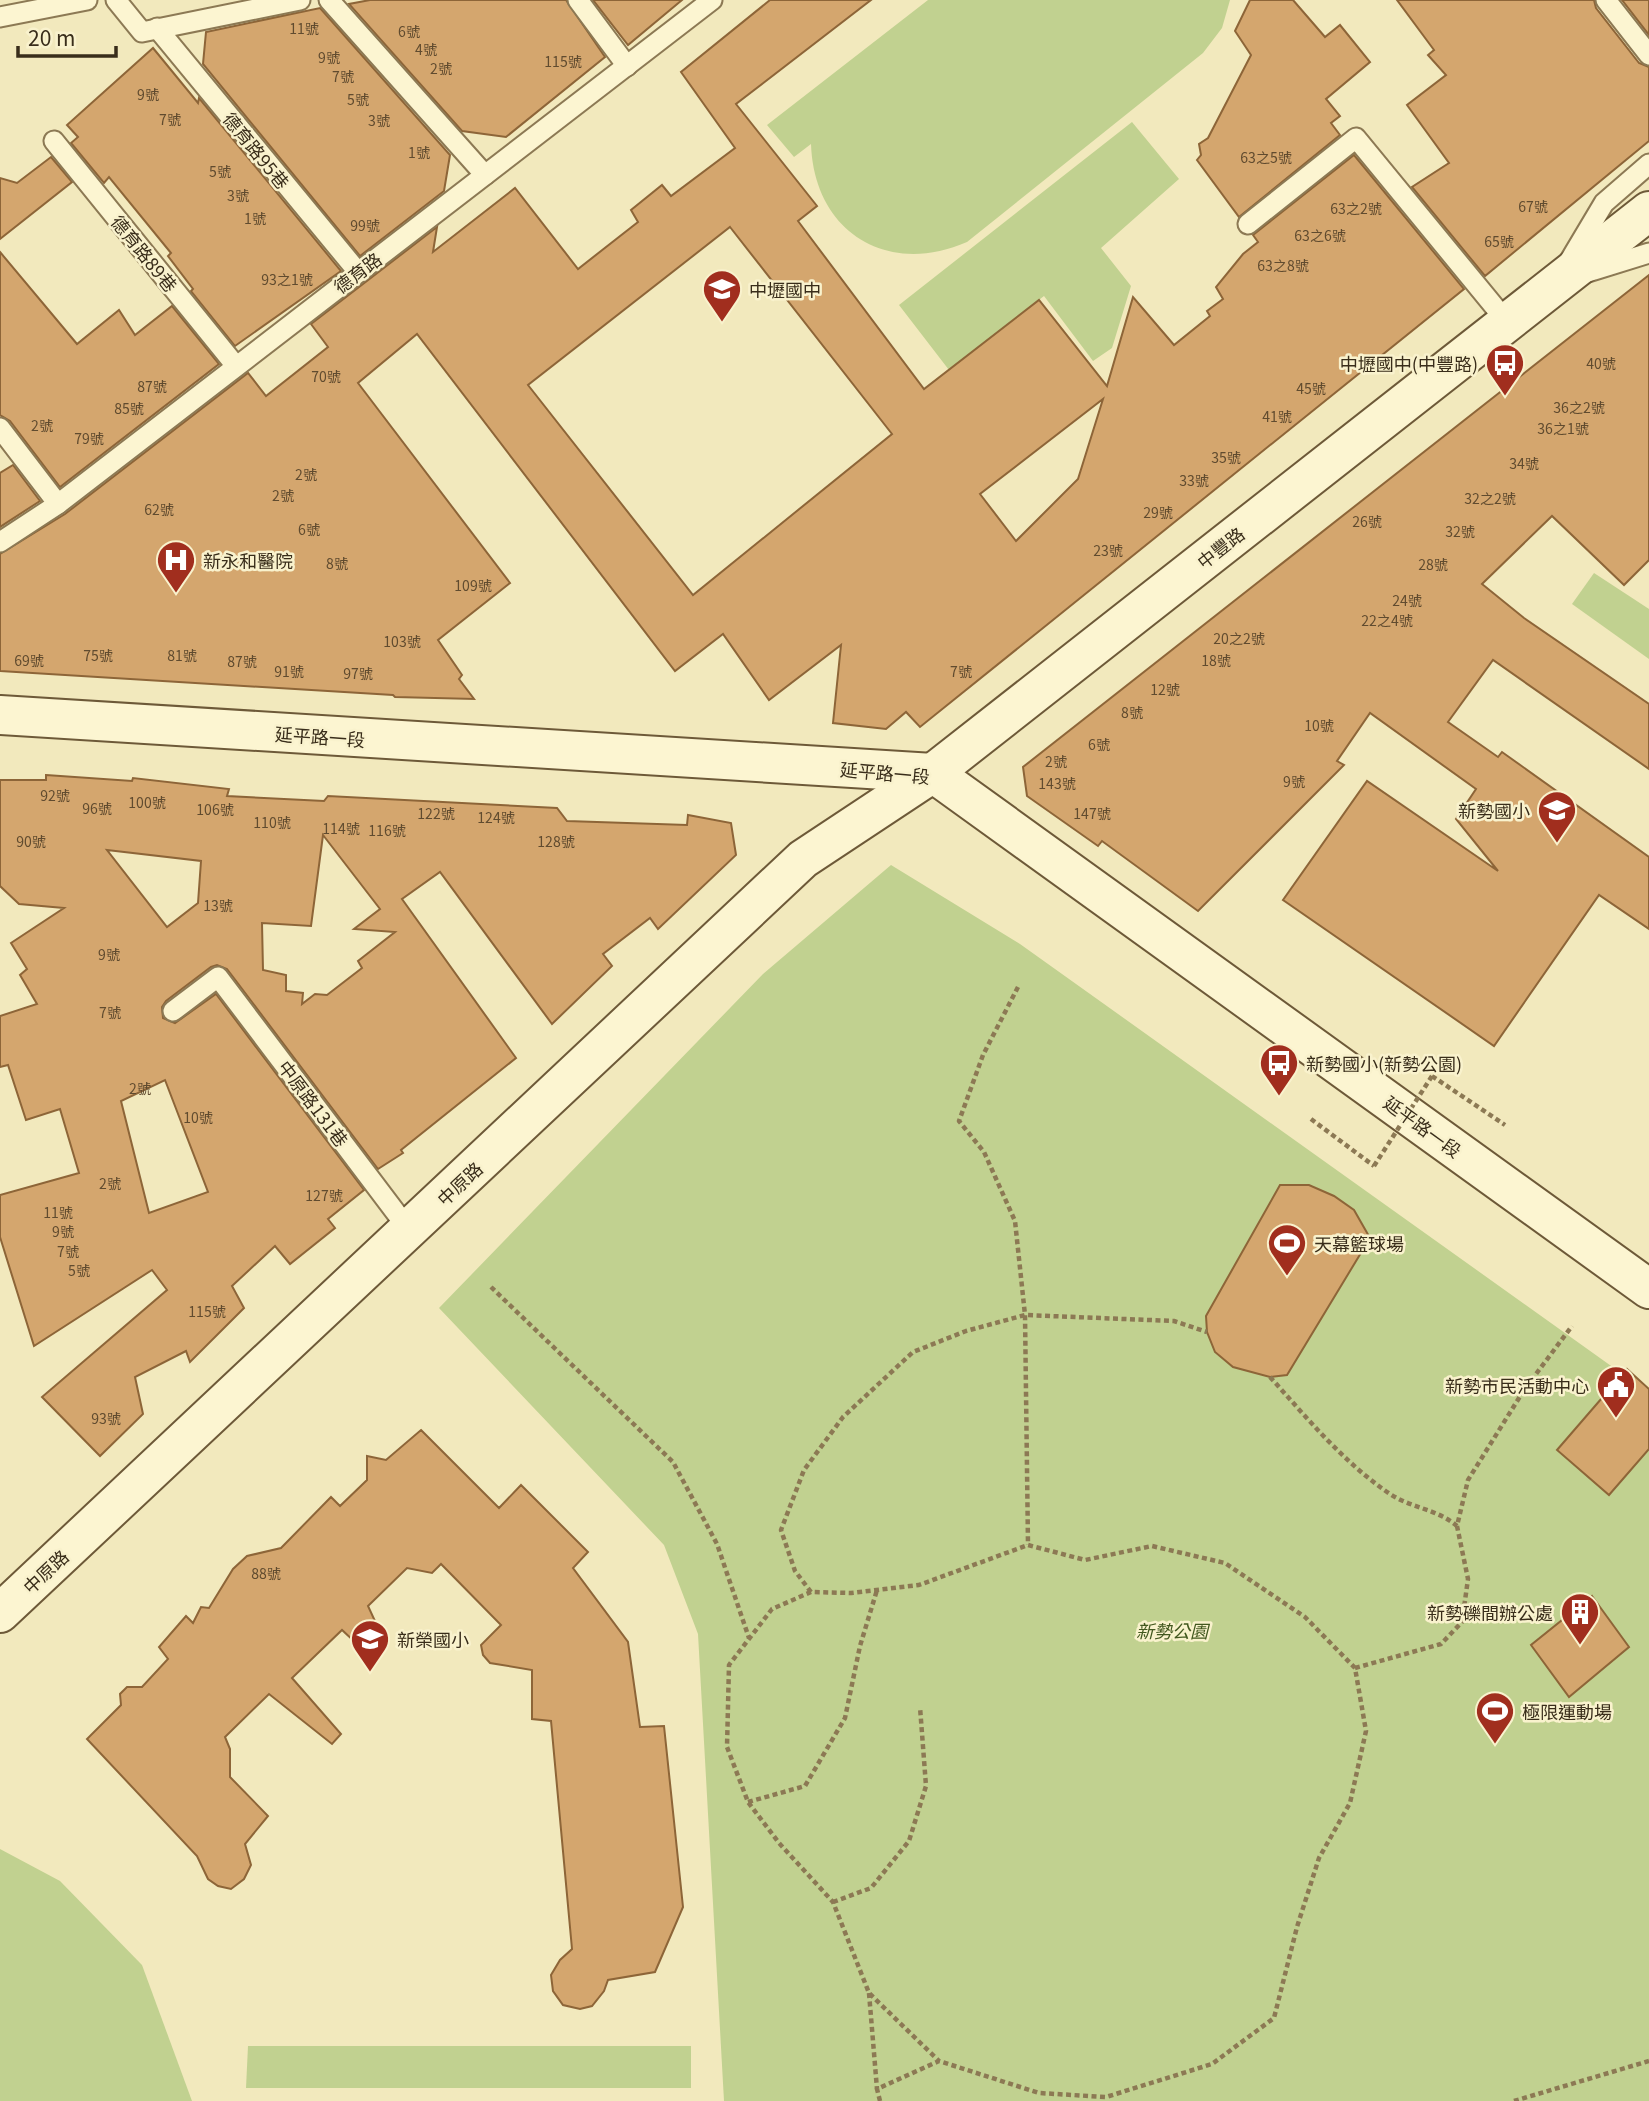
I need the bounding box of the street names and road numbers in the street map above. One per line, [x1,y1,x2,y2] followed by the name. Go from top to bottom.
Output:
[218,106,296,194] street label: 德育路95巷
[106,209,184,297] street label: 德育路89巷
[328,245,386,299] street label: 德育路
[1191,520,1249,574] street label: 中豐路
[274,720,366,752] street label: 延平路一段
[839,755,931,789] street label: 延平路一段
[273,1054,355,1152] street label: 中原路131巷
[1379,1089,1467,1163] street label: 延平路一段
[430,1155,488,1211] street label: 中原路
[16,1543,74,1599] street label: 中原路

